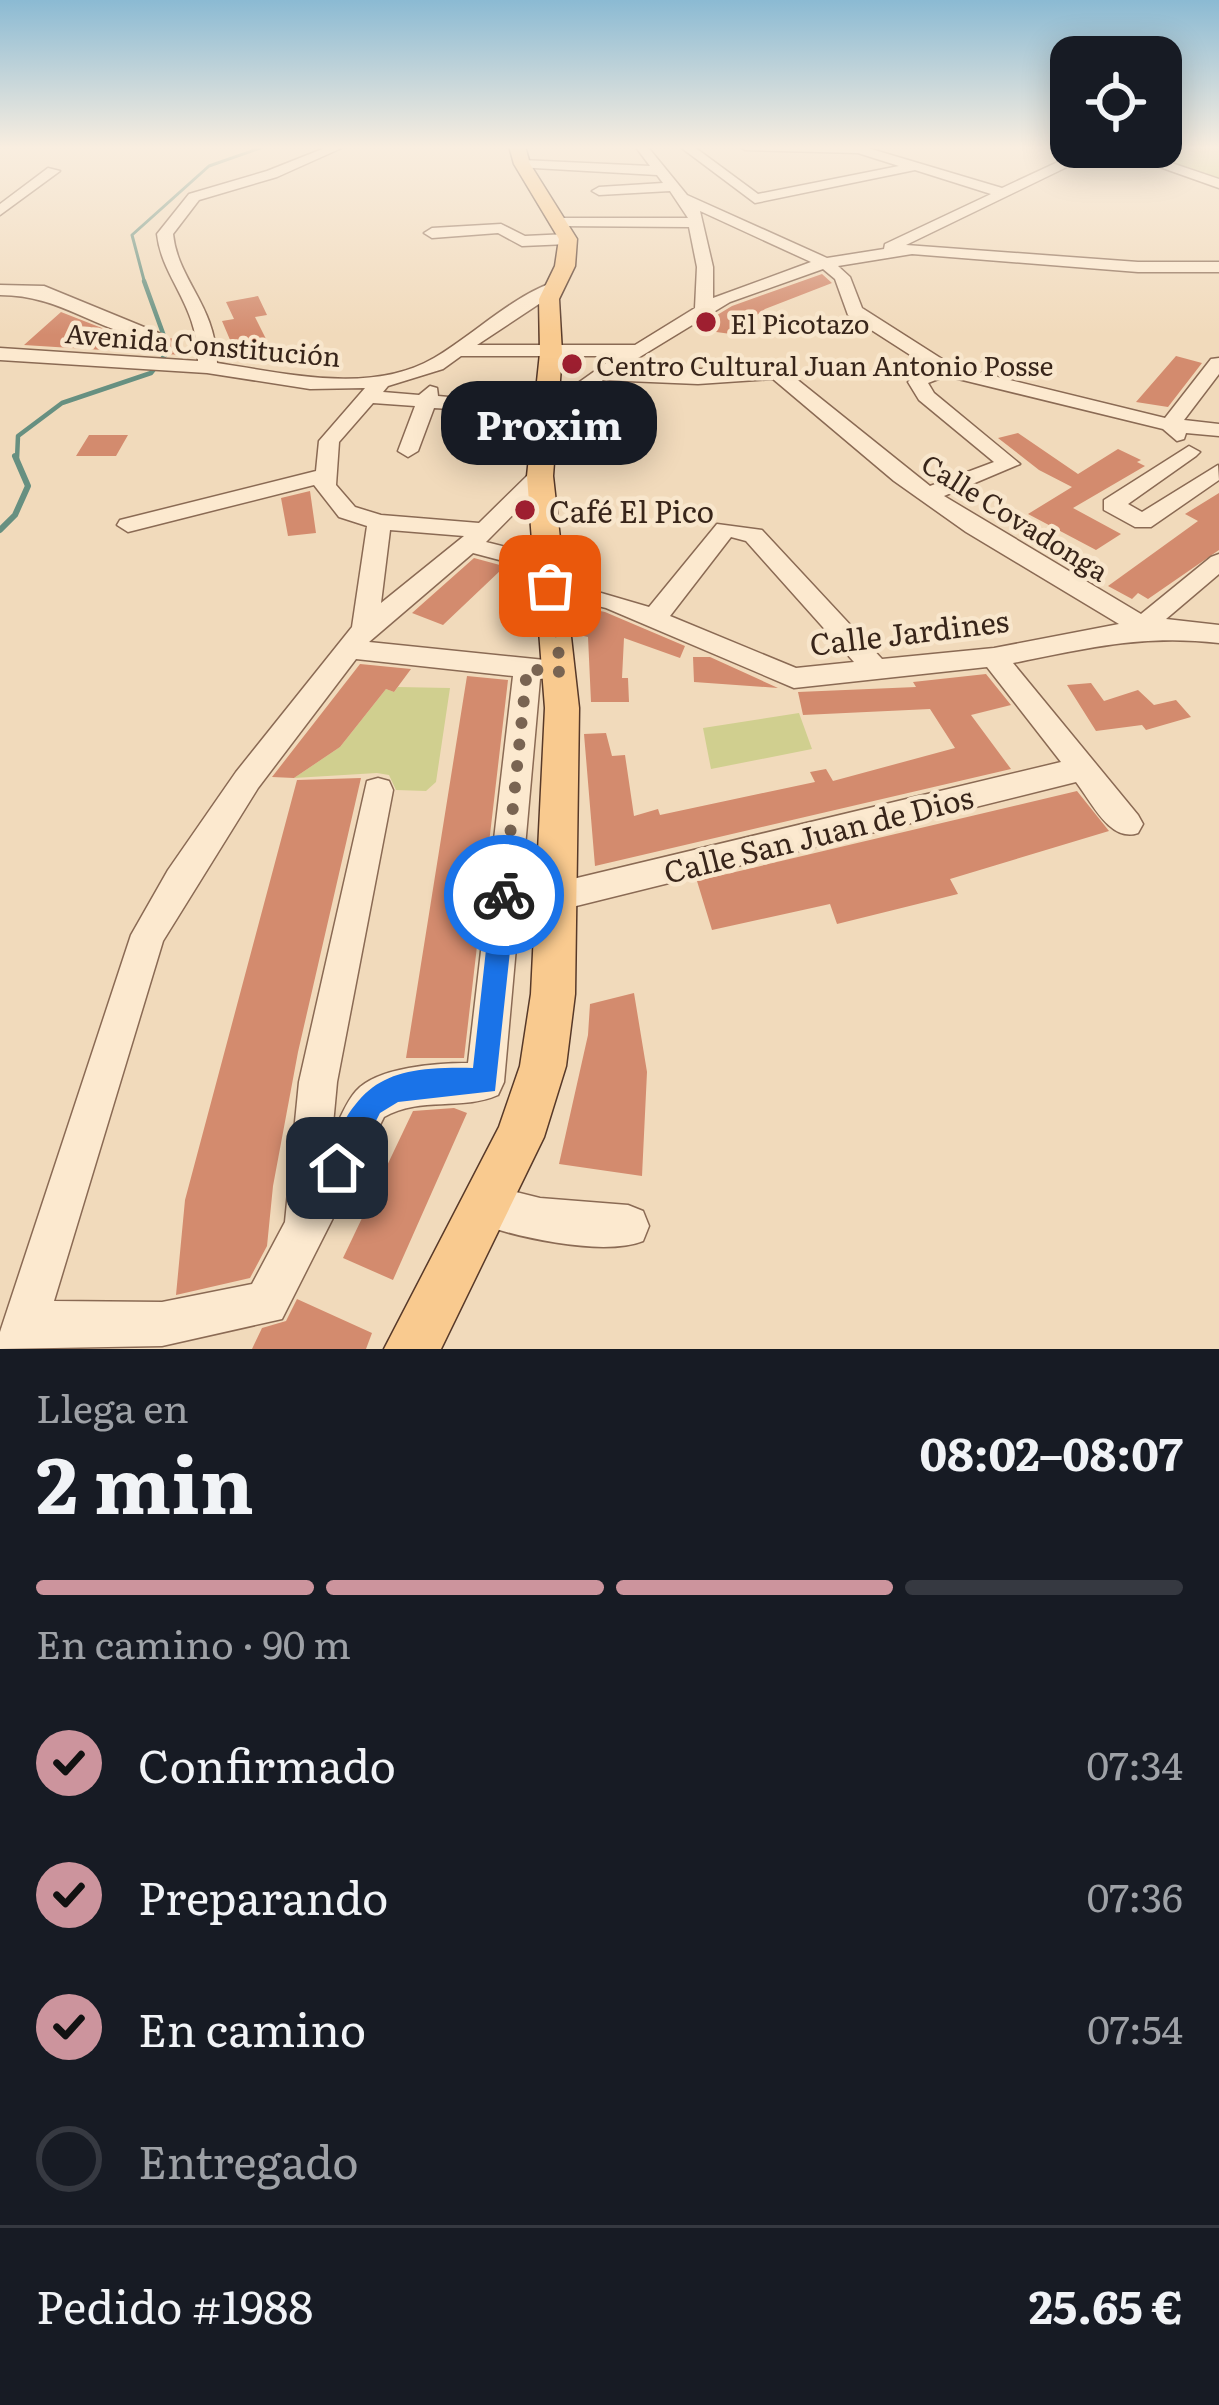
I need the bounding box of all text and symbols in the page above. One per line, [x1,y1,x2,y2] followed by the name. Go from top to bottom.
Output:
[1050,36,1182,168] map controls
[1050,36,1182,168] button: locate
[730,302,870,342] place label: El Picotazo
[693,309,719,335] marker: El Picotazo
[64,311,343,375] street label: Avenida Constitución
[596,344,1053,384] place label: Centro Cultural Juan Antonio Posse
[559,351,585,377] marker: Centro Cultural Juan Antonio Posse
[442,382,658,466] callout: Proxim
[476,394,622,452] text: Proxim
[915,442,1118,590] street label: Calle Covadonga
[549,488,714,532] place label: Café El Pico
[512,497,538,523] marker: Café El Pico
[499,535,601,637] pin
[517,553,583,619] icon: bag
[807,597,1011,665] street label: Calle Jardines
[659,773,977,893] street label: Calle San Juan de Dios
[444,835,564,955] courier
[471,862,537,928] icon: bike
[286,1117,388,1219] pin
[304,1135,370,1201] icon: home
[36,1377,189,1435] text: Llega en
[919,1418,1183,1485] text: 08:02–08:07
[36,1422,254,1538] text: 2 min
[36,1613,351,1671] text: En camino · 90 m
[36,1730,102,1796] icon: check
[138,1730,396,1797] text: Confirmado
[1086,1734,1183,1792] text: 07:34
[36,1862,102,1928] icon: check
[138,1862,388,1929] text: Preparando
[1087,1866,1183,1924] text: 07:36
[36,1994,102,2060] icon: check
[138,1994,366,2061] text: En camino
[1087,1998,1183,2056] text: 07:54
[138,2126,359,2193] text: Entregado
[36,2271,313,2338] text: Pedido #1988
[1029,2271,1183,2338] text: 25.65 €

